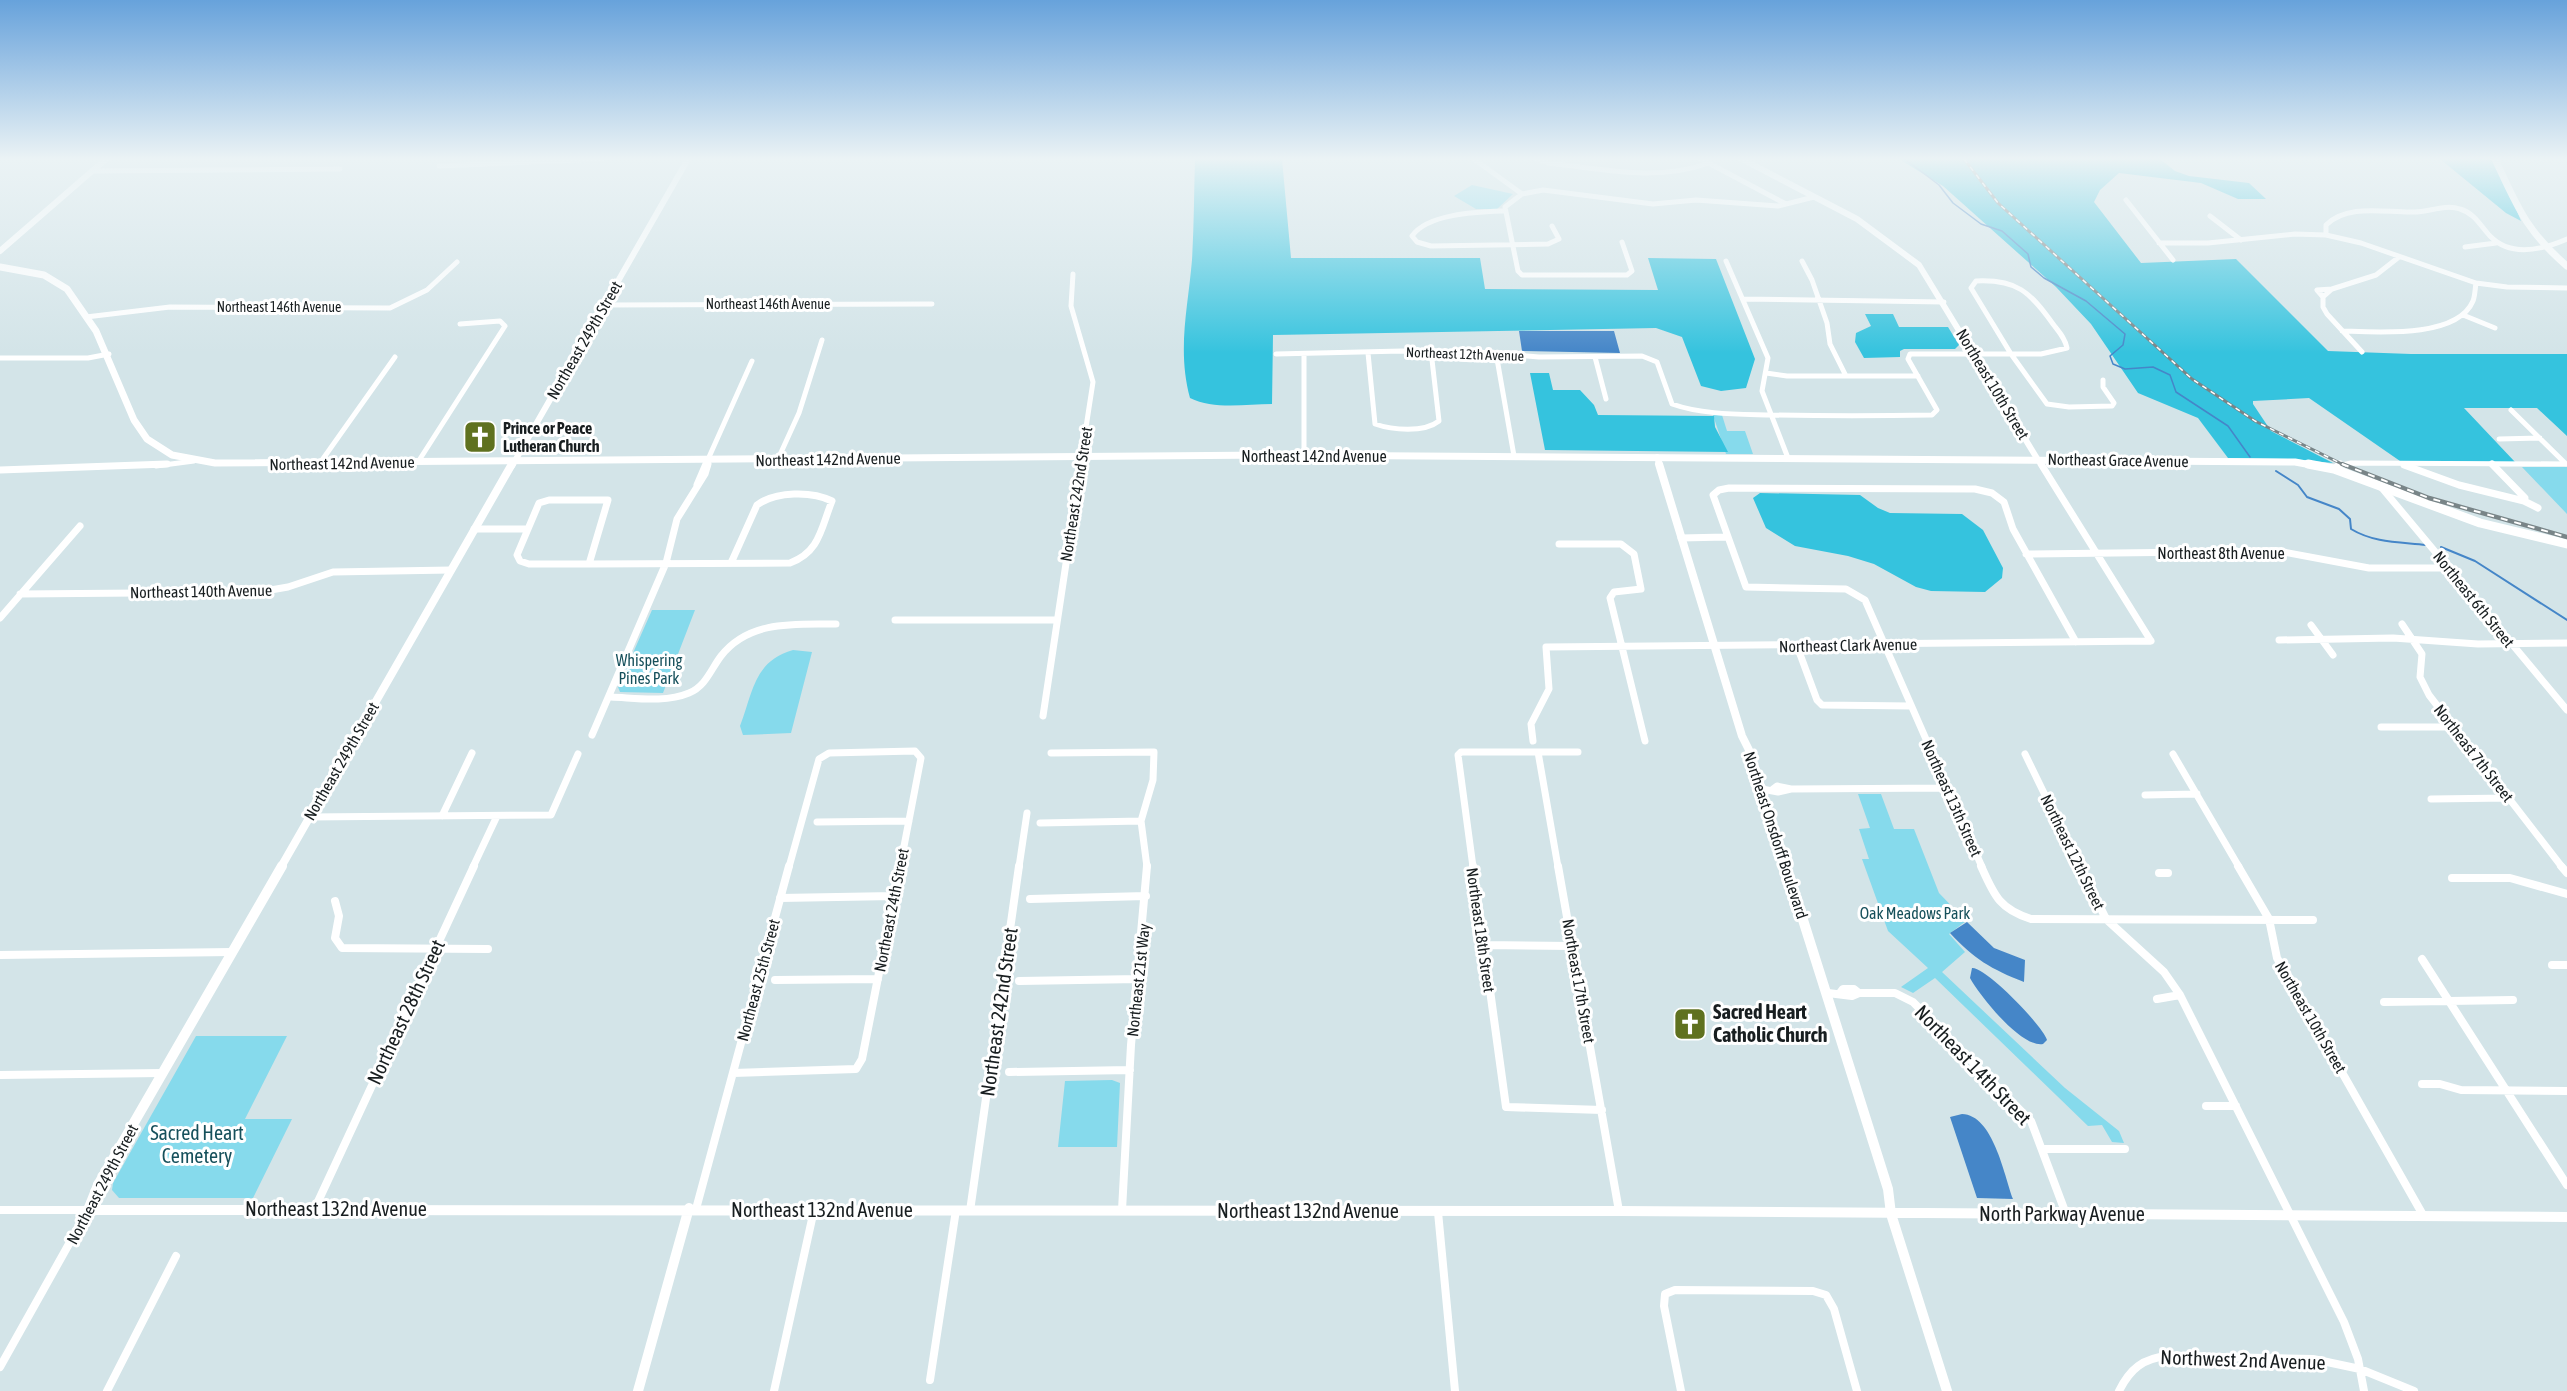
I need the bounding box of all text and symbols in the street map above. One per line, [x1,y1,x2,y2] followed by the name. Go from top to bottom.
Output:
[543,277,625,402] street label: Northeast 249th Street
[706,296,830,312] street label: Northeast 146th Avenue
[217,299,341,315] street label: Northeast 146th Avenue
[1953,325,2033,443] street label: Northeast 10th Street
[1406,344,1524,364] street label: Northeast 12th Avenue
[462,419,498,455] church icon: Prince or Peace Lutheran Church
[503,419,600,455] place label: Prince or Peace Lutheran Church
[1056,425,1096,563] street label: Northeast 242nd Street
[1241,447,1387,465] street label: Northeast 142nd Avenue
[755,449,901,469] street label: Northeast 142nd Avenue
[2047,450,2189,470] street label: Northeast Grace Avenue
[269,453,415,473] street label: Northeast 142nd Avenue
[2157,544,2285,562] street label: Northeast 8th Avenue
[2430,547,2518,651] street label: Northeast 6th Street
[130,581,272,601] street label: Northeast 140th Avenue
[1779,635,1917,655] street label: Northeast Clark Avenue
[616,651,682,687] park label: Whispering Pines Park
[300,698,382,823] street label: Northeast 249th Street
[2431,701,2518,805] street label: Northeast 7th Street
[1918,737,1986,859] street label: Northeast 13th Street
[1740,749,1812,921] street label: Northeast Onsdorff Boulevard
[2037,792,2109,913] street label: Northeast 12th Street
[870,846,912,973] street label: Northeast 24th Street
[1463,866,1499,994] street label: Northeast 18th Street
[1860,904,1970,922] park label: Oak Meadows Park
[733,917,783,1043] street label: Northeast 25th Street
[1559,918,1599,1045] street label: Northeast 17th Street
[1123,922,1154,1038] street label: Northeast 21st Way
[975,926,1022,1098] street label: Northeast 242nd Street
[362,935,449,1088] street label: Northeast 28th Street
[2272,958,2350,1076] street label: Northeast 10th Street
[1713,1000,1828,1046] place label: Sacred Heart Catholic Church
[1910,1000,2036,1129] street label: Northeast 14th Street
[1672,1006,1708,1042] church icon: Sacred Heart Catholic Church
[63,1121,141,1247] street label: Northeast 249th Street
[150,1121,244,1167] park label: Sacred Heart Cemetery
[245,1197,427,1220] street label: Northeast 132nd Avenue
[731,1198,913,1221] street label: Northeast 132nd Avenue
[1217,1199,1399,1222] street label: Northeast 132nd Avenue
[1979,1202,2145,1225] street label: North Parkway Avenue
[2160,1345,2326,1374] street label: Northwest 2nd Avenue

